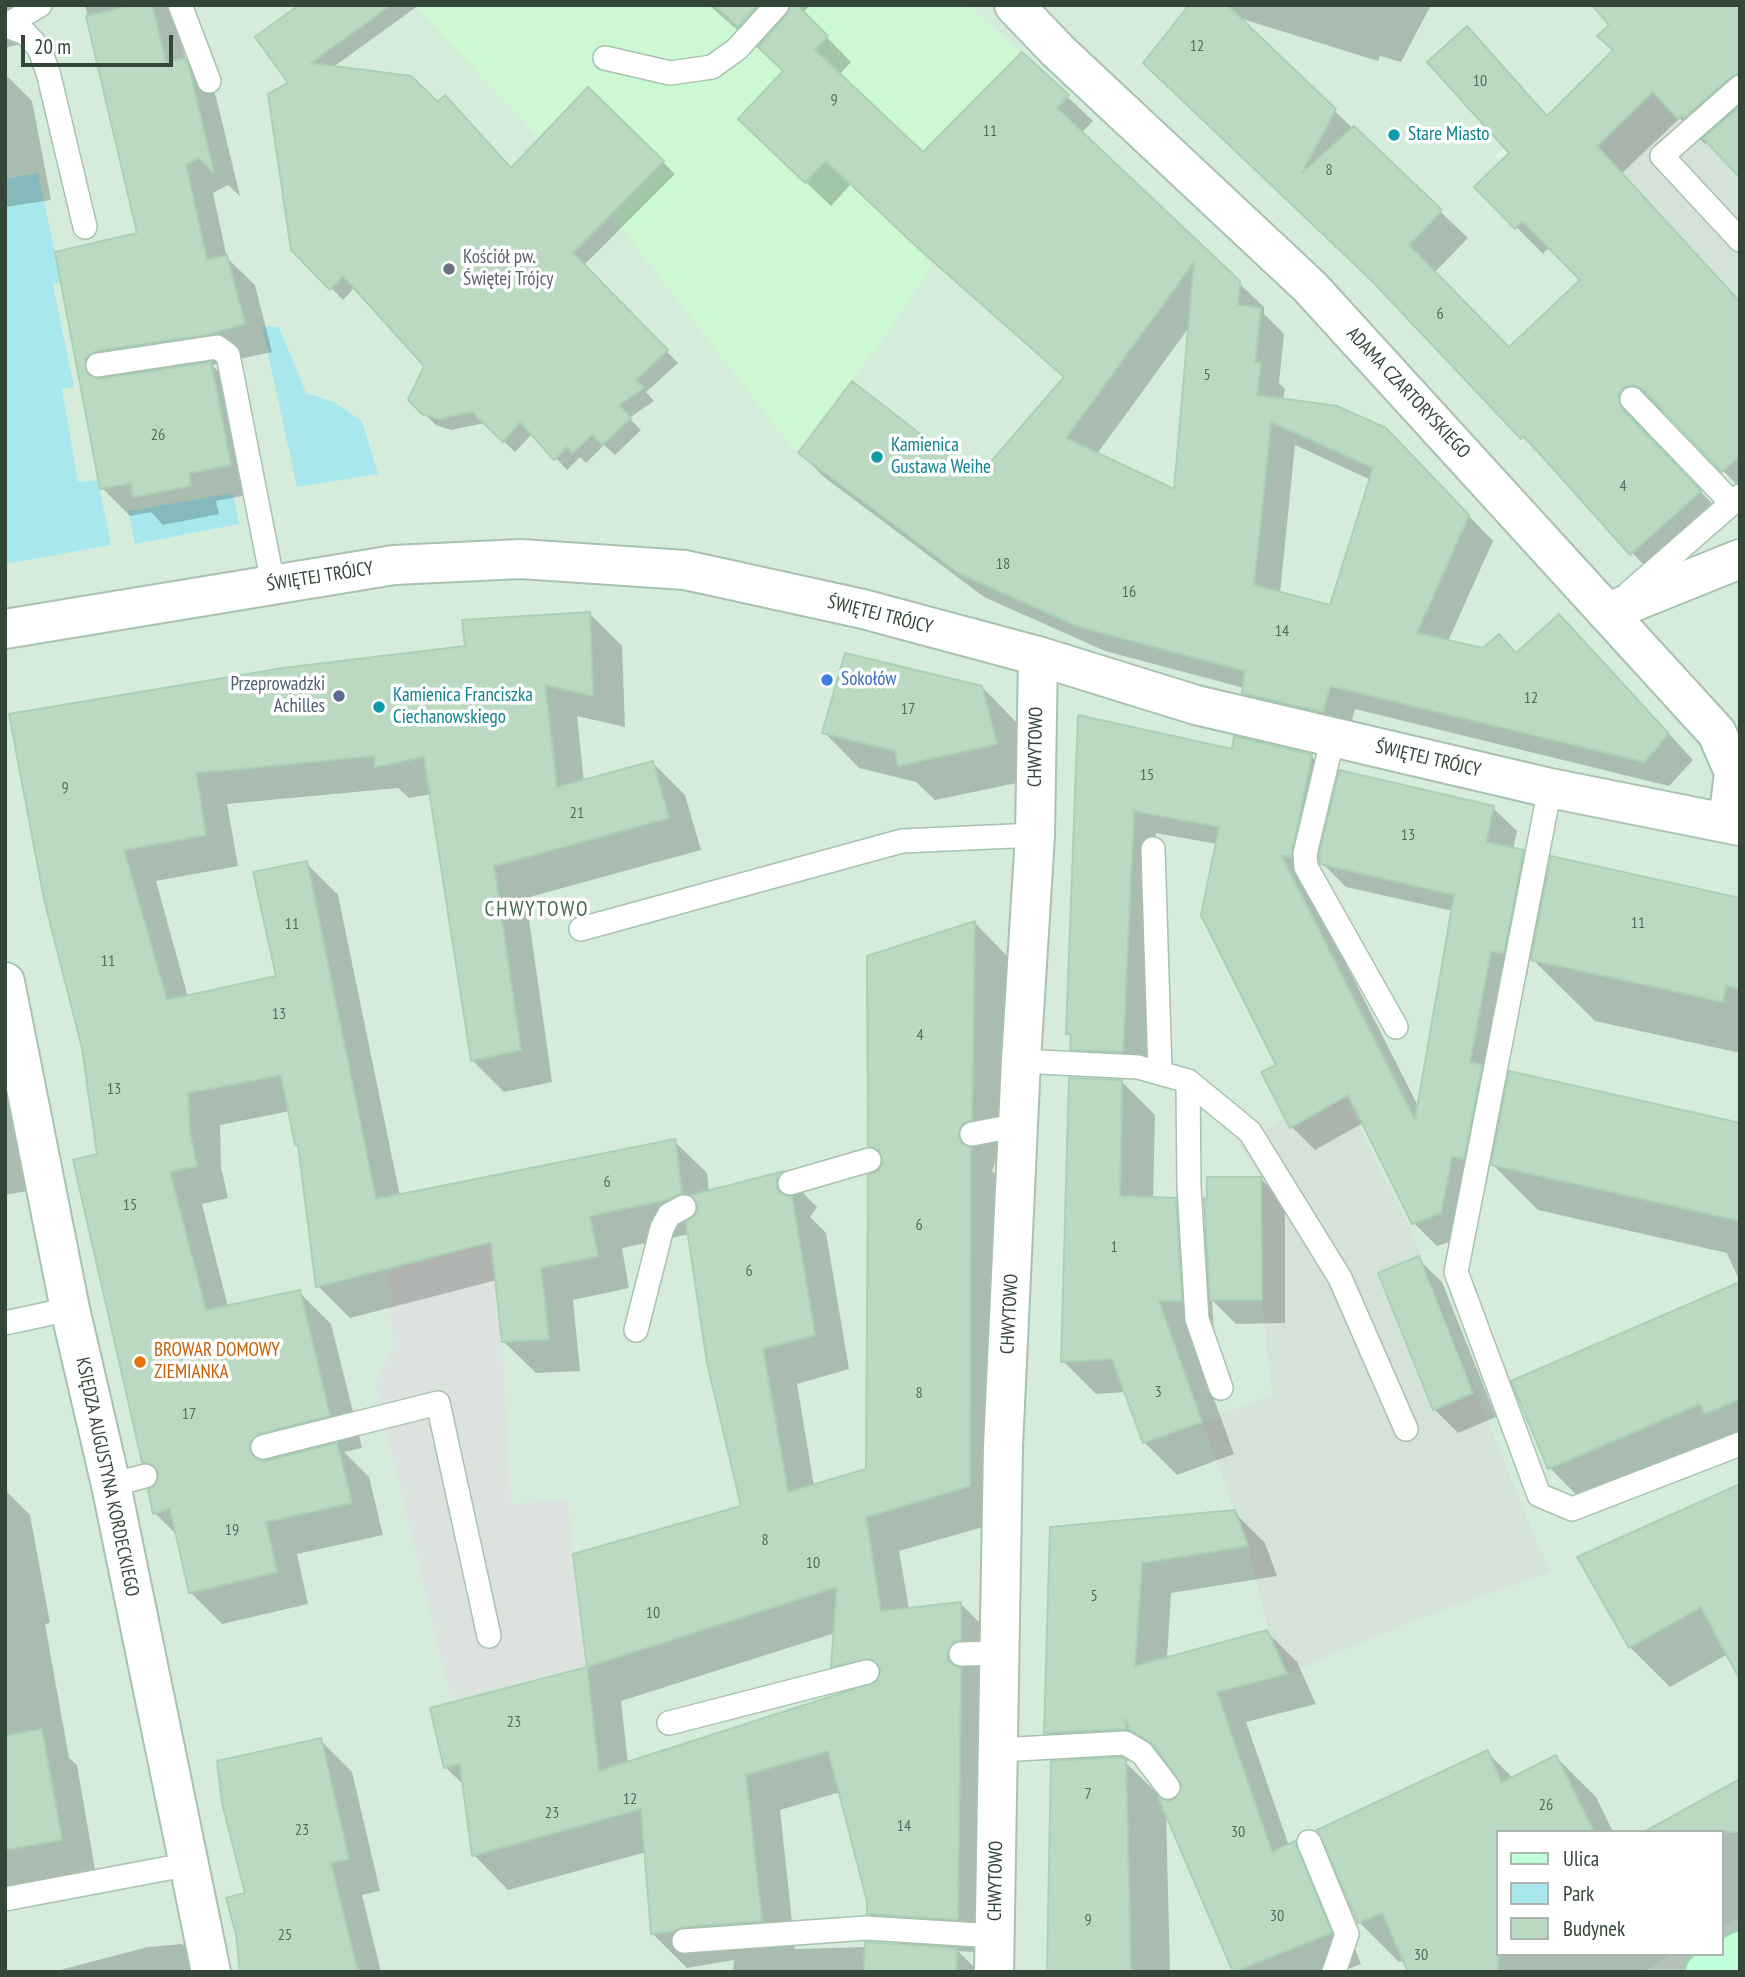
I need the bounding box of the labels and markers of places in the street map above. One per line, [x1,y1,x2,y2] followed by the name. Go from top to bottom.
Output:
[1408,124,1490,146] place label: Stare Miasto
[1386,127,1402,143] marker: Stare Miasto
[463,247,553,291] place label: Kościół pw. Świętej Trójcy
[441,261,457,277] marker: Kościół pw. Świętej Trójcy
[891,435,991,479] place label: Kamienica Gustawa Weihe
[869,449,885,465] marker: Kamienica Gustawa Weihe
[841,669,896,691] place label: Sokołów
[819,672,835,688] marker: Sokołów
[230,674,325,718] place label: Przeprowadzki Achilles
[393,685,533,729] place label: Kamienica Franciszka Ciechanowskiego
[331,688,347,704] marker: Przeprowadzki Achilles
[371,699,387,715] marker: Kamienica Franciszka Ciechanowskiego
[154,1340,280,1384] place label: BROWAR DOMOWY ZIEMIANKA
[132,1354,148,1370] marker: BROWAR DOMOWY ZIEMIANKA

